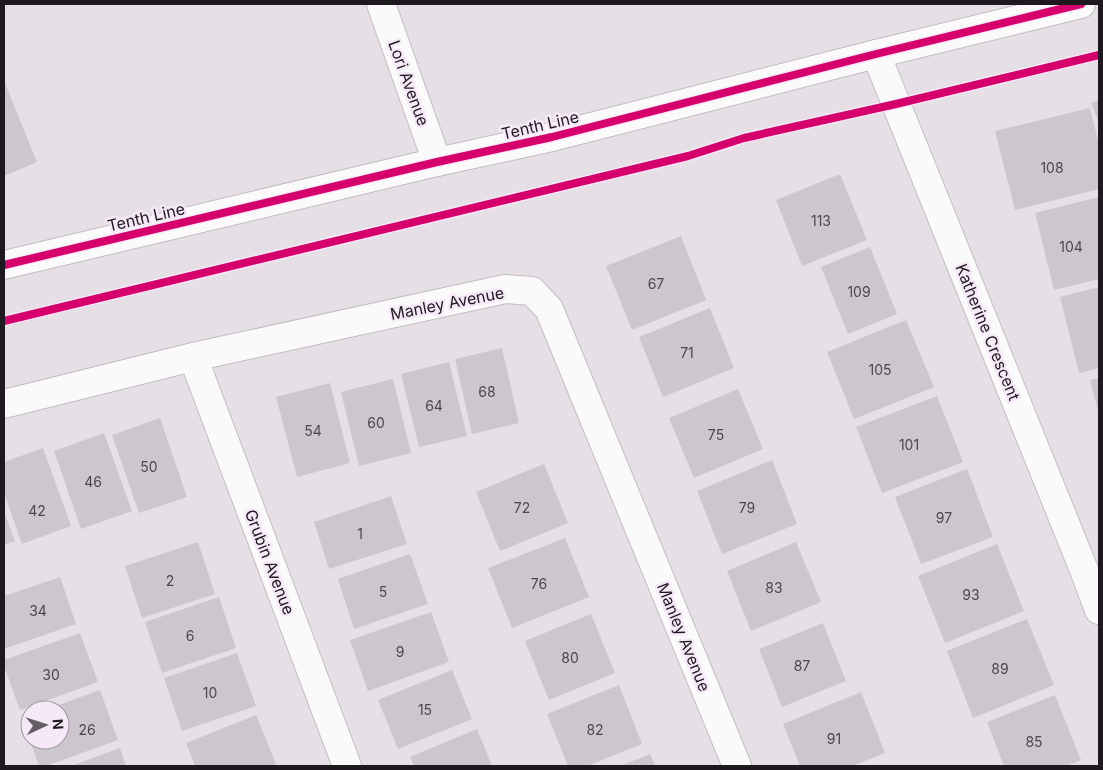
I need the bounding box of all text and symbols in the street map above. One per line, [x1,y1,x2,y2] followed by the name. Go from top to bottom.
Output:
[384,38,434,128] street label: Lori Avenue
[499,106,581,144] street label: Tenth Line
[1040,159,1064,176] house number: 108
[105,198,187,236] street label: Tenth Line
[811,212,831,229] house number: 113
[1059,238,1083,255] house number: 104
[951,261,1025,403] street label: Katherine Crescent
[648,275,664,292] house number: 67
[388,282,506,324] street label: Manley Avenue
[847,283,871,300] house number: 109
[680,344,694,361] house number: 71
[868,361,892,378] house number: 105
[478,383,496,400] house number: 68
[425,397,443,414] house number: 64
[367,414,385,431] house number: 60
[304,422,322,439] house number: 54
[708,426,724,443] house number: 75
[899,436,919,453] house number: 101
[140,458,158,475] house number: 50
[84,473,102,490] house number: 46
[514,499,530,516] house number: 72
[739,499,755,516] house number: 79
[28,502,46,519] house number: 42
[241,506,299,618] street label: Grubin Avenue
[936,509,952,526] house number: 97
[357,525,363,542] house number: 1
[166,572,174,589] house number: 2
[531,575,547,592] house number: 76
[765,579,783,596] house number: 83
[653,580,715,694] street label: Manley Avenue
[379,583,387,600] house number: 5
[962,586,980,603] house number: 93
[29,602,47,619] house number: 34
[186,627,194,644] house number: 6
[396,643,404,660] house number: 9
[561,649,579,666] house number: 80
[794,657,810,674] house number: 87
[991,660,1009,677] house number: 89
[42,666,60,683] house number: 30
[203,684,217,701] house number: 10
[20,700,70,750] north arrow
[418,701,432,718] house number: 15
[50,718,67,730] text: N
[78,721,96,738] house number: 26
[586,721,604,738] house number: 82
[827,730,841,747] house number: 91
[1025,733,1043,750] house number: 85

